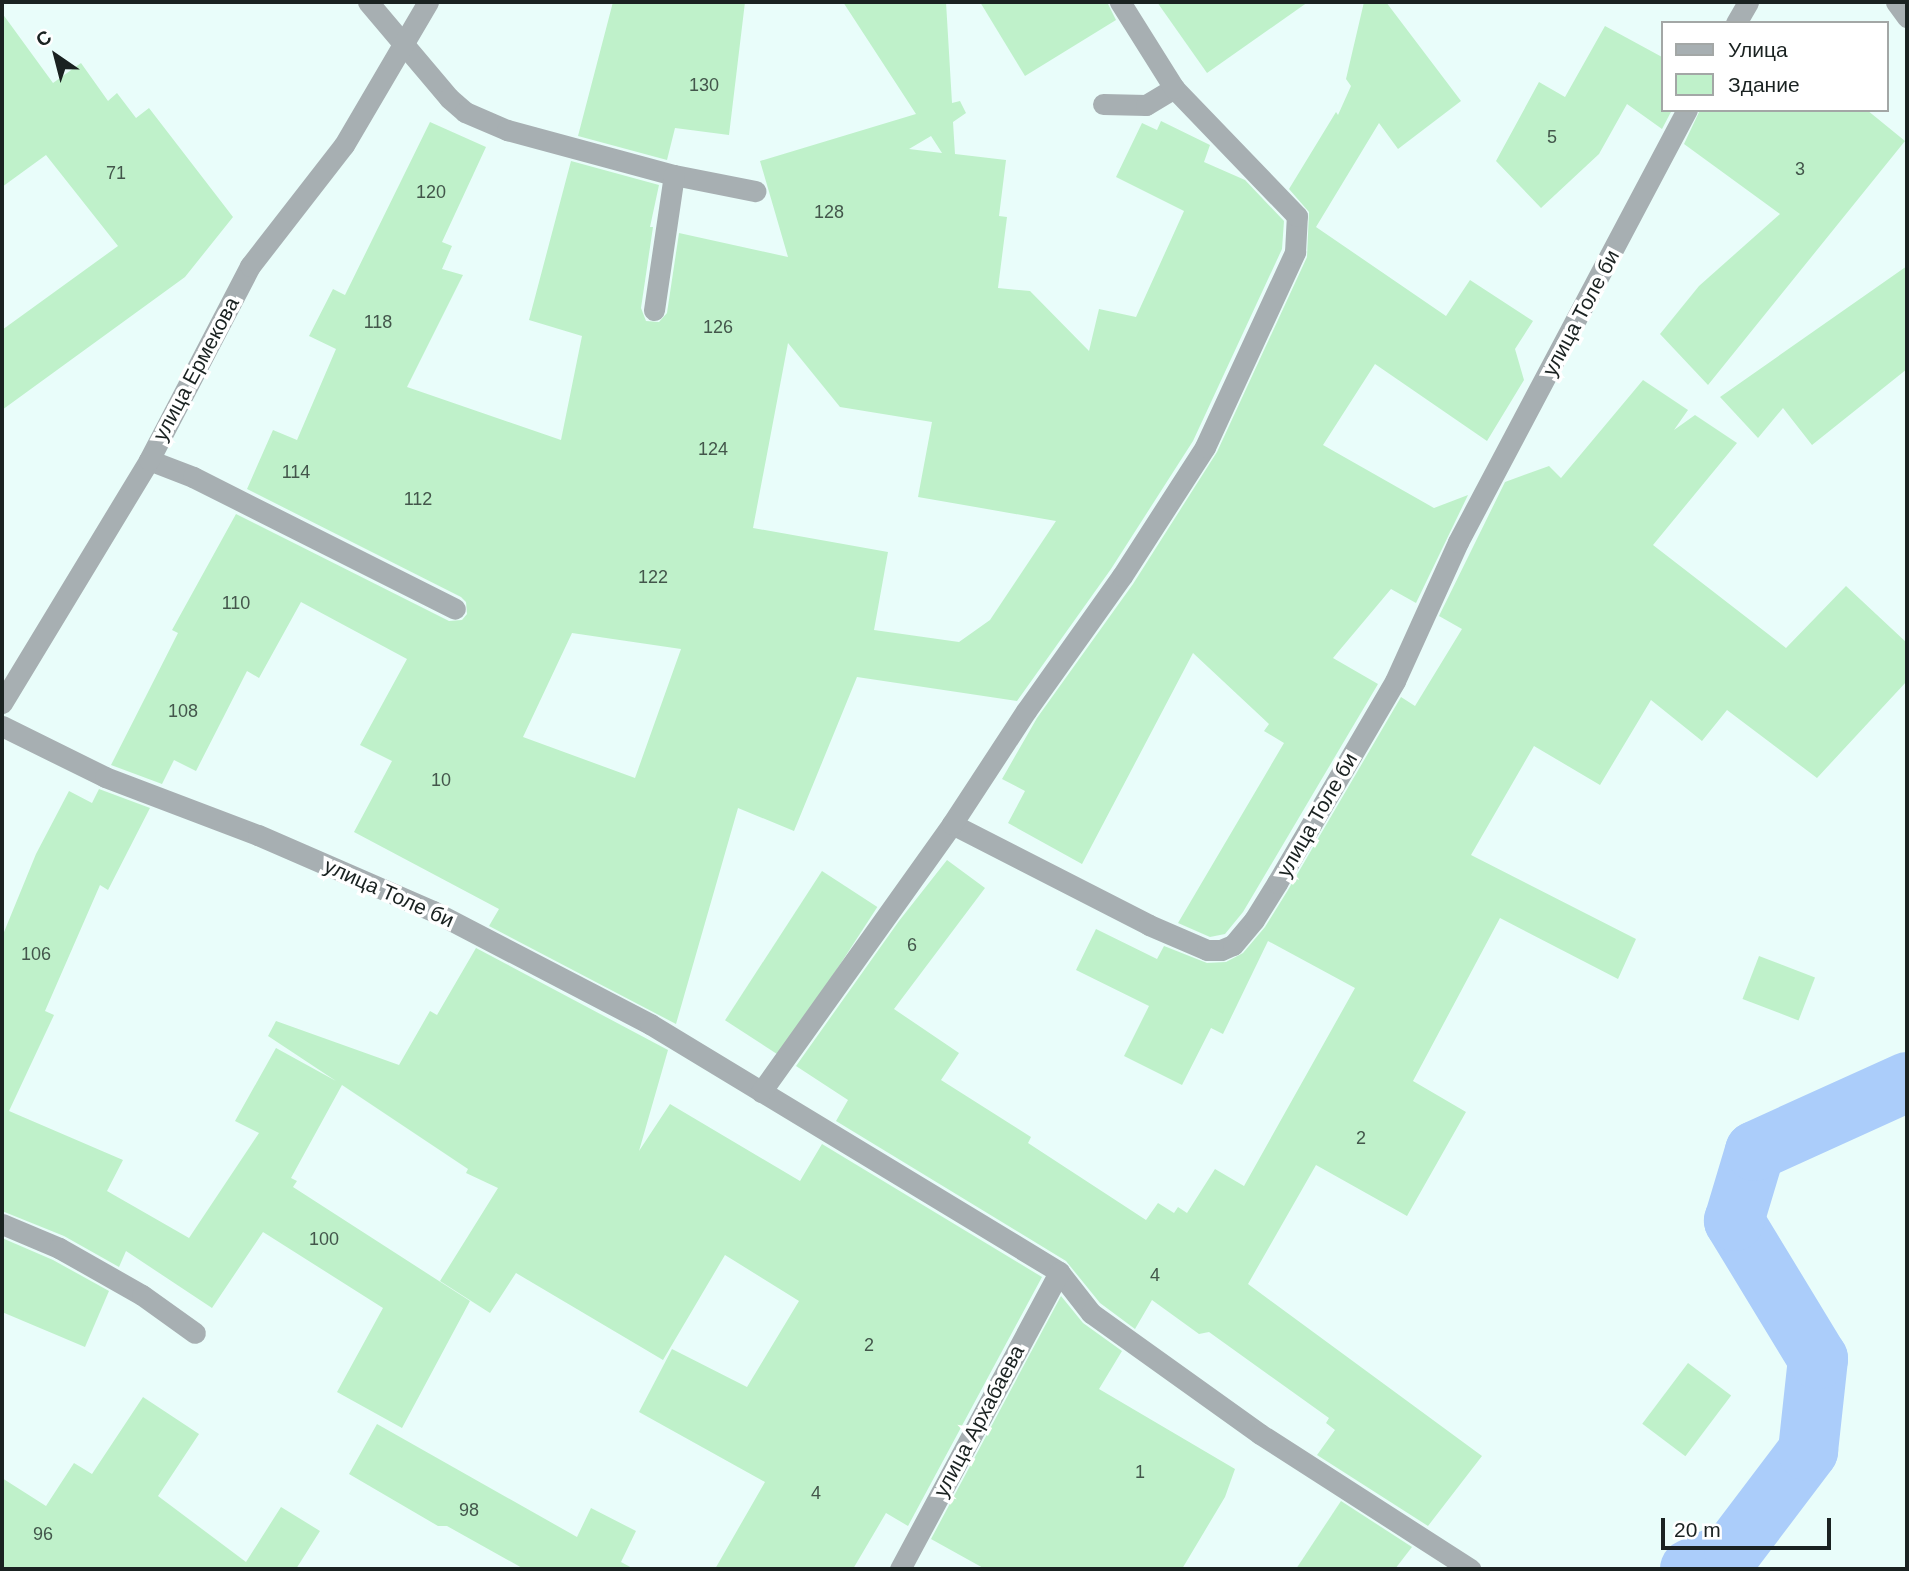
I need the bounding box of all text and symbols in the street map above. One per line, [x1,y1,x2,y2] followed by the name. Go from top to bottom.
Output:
[21,21,91,91] north arrow
[1660,21,1888,112] legend
[32,26,55,51] text: С
[1728,38,1788,61] text: Улица
[1728,73,1800,96] text: Здание
[689,74,719,96] house number: 130
[1547,126,1557,148] house number: 5
[1795,158,1805,180] house number: 3
[106,162,126,184] house number: 71
[416,181,446,203] house number: 120
[814,201,844,223] house number: 128
[1537,246,1625,380] street label: улица Толе би
[148,293,244,445] street label: улица Ермекова
[364,311,392,333] house number: 118
[703,316,733,338] house number: 126
[698,438,728,460] house number: 124
[282,461,310,483] house number: 114
[404,488,432,510] house number: 112
[638,566,668,588] house number: 122
[222,592,250,614] house number: 110
[168,700,198,722] house number: 108
[1271,748,1363,882] street label: улица Толе би
[431,769,451,791] house number: 10
[320,853,458,933] street label: улица Толе би
[907,934,917,956] house number: 6
[21,943,51,965] house number: 106
[1356,1127,1366,1149] house number: 2
[309,1228,339,1250] house number: 100
[1150,1264,1160,1286] house number: 4
[864,1334,874,1356] house number: 2
[928,1341,1030,1501] street label: улица Архабаева
[1135,1461,1145,1483] house number: 1
[811,1482,821,1504] house number: 4
[459,1499,479,1521] house number: 98
[1664,1504,1834,1548] scale bar
[1674,1518,1721,1541] text: 20 m
[33,1523,53,1545] house number: 96

